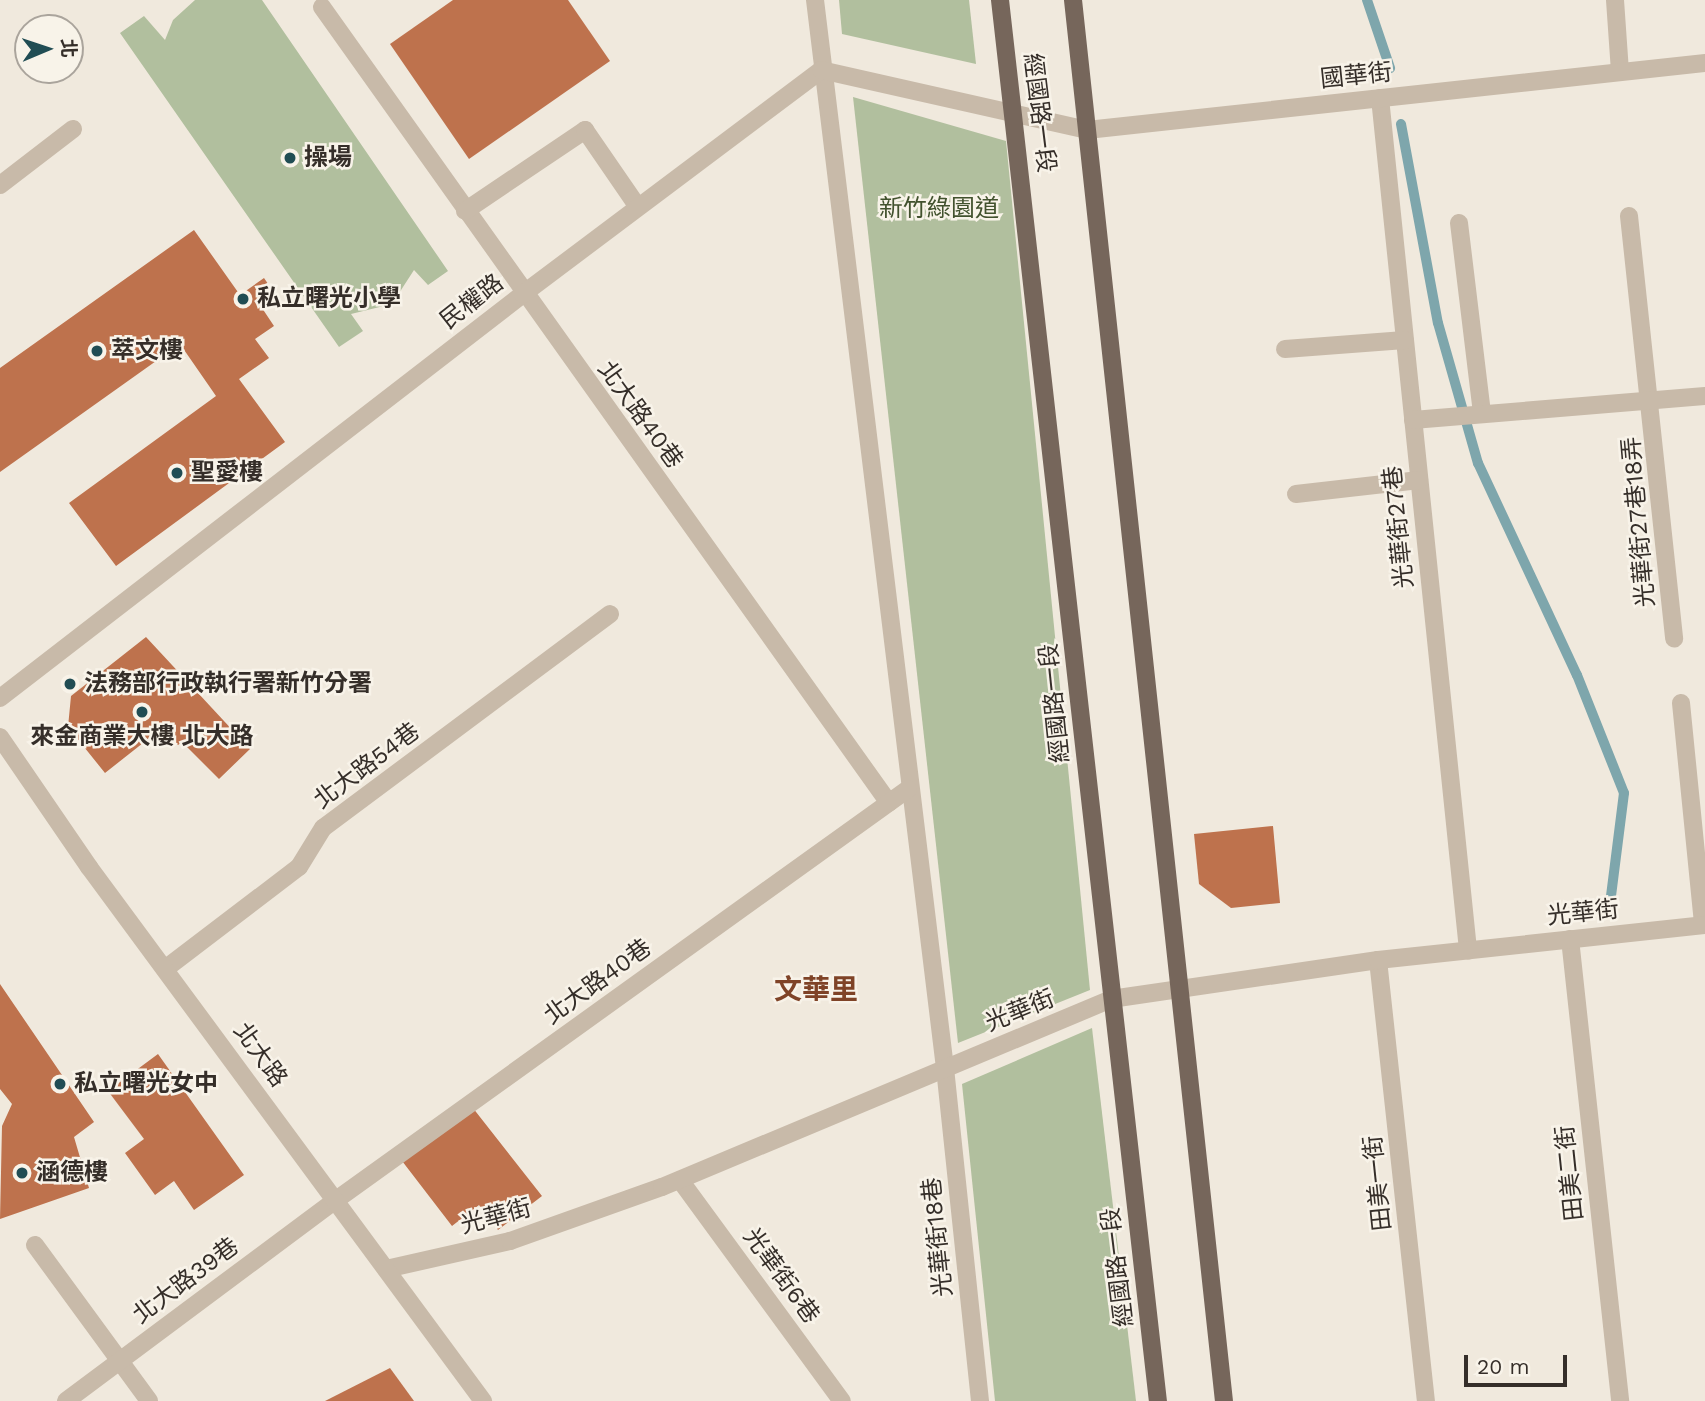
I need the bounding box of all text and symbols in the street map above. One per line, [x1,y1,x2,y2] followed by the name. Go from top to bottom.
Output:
[14,14,84,84] north arrow
[57,38,80,58] text: 北
[1017,52,1061,174] street label: 經國路一段
[1319,58,1393,94] street label: 國華街
[304,144,352,172] place label: 操場
[282,150,298,166] marker: 操場
[879,195,999,223] park label: 新竹綠園道
[435,268,509,336] street label: 民權路
[257,285,401,313] place label: 私立曙光小學
[235,291,251,307] marker: 私立曙光小學
[111,337,183,365] place label: 萃文樓
[89,343,105,359] marker: 萃文樓
[591,356,689,474] street label: 北大路40巷
[1617,436,1661,608] street label: 光華街27巷18弄
[191,459,263,487] place label: 聖愛樓
[1378,464,1420,590] street label: 光華街27巷
[169,465,185,481] marker: 聖愛樓
[1034,642,1076,764] street label: 經國路一段
[84,670,372,698] place label: 法務部行政執行署新竹分署
[62,676,78,692] marker: 法務部行政執行署新竹分署
[134,704,150,720] marker: 來金商業大樓 北大路
[309,717,425,815] street label: 北大路54巷
[31,723,253,751] place label: 來金商業大樓 北大路
[1546,895,1620,931] street label: 光華街
[539,933,657,1031] street label: 北大路40巷
[774,973,858,1007] district label: 文華里
[981,984,1059,1038] street label: 光華街
[227,1017,293,1093] street label: 北大路
[74,1070,218,1098] place label: 私立曙光女中
[52,1076,68,1092] marker: 私立曙光女中
[1551,1124,1589,1222] street label: 田美二街
[1359,1134,1397,1232] street label: 田美一街
[36,1159,108,1187] place label: 涵德樓
[14,1165,30,1181] marker: 涵德樓
[917,1176,959,1298] street label: 光華街18巷
[457,1194,535,1240] street label: 光華街
[1096,1206,1140,1328] street label: 經國路一段
[737,1223,825,1329] street label: 光華街6巷
[127,1232,245,1330] street label: 北大路39巷
[1467,1342,1570,1386] scale bar
[1477,1354,1529,1379] text: 20 m

